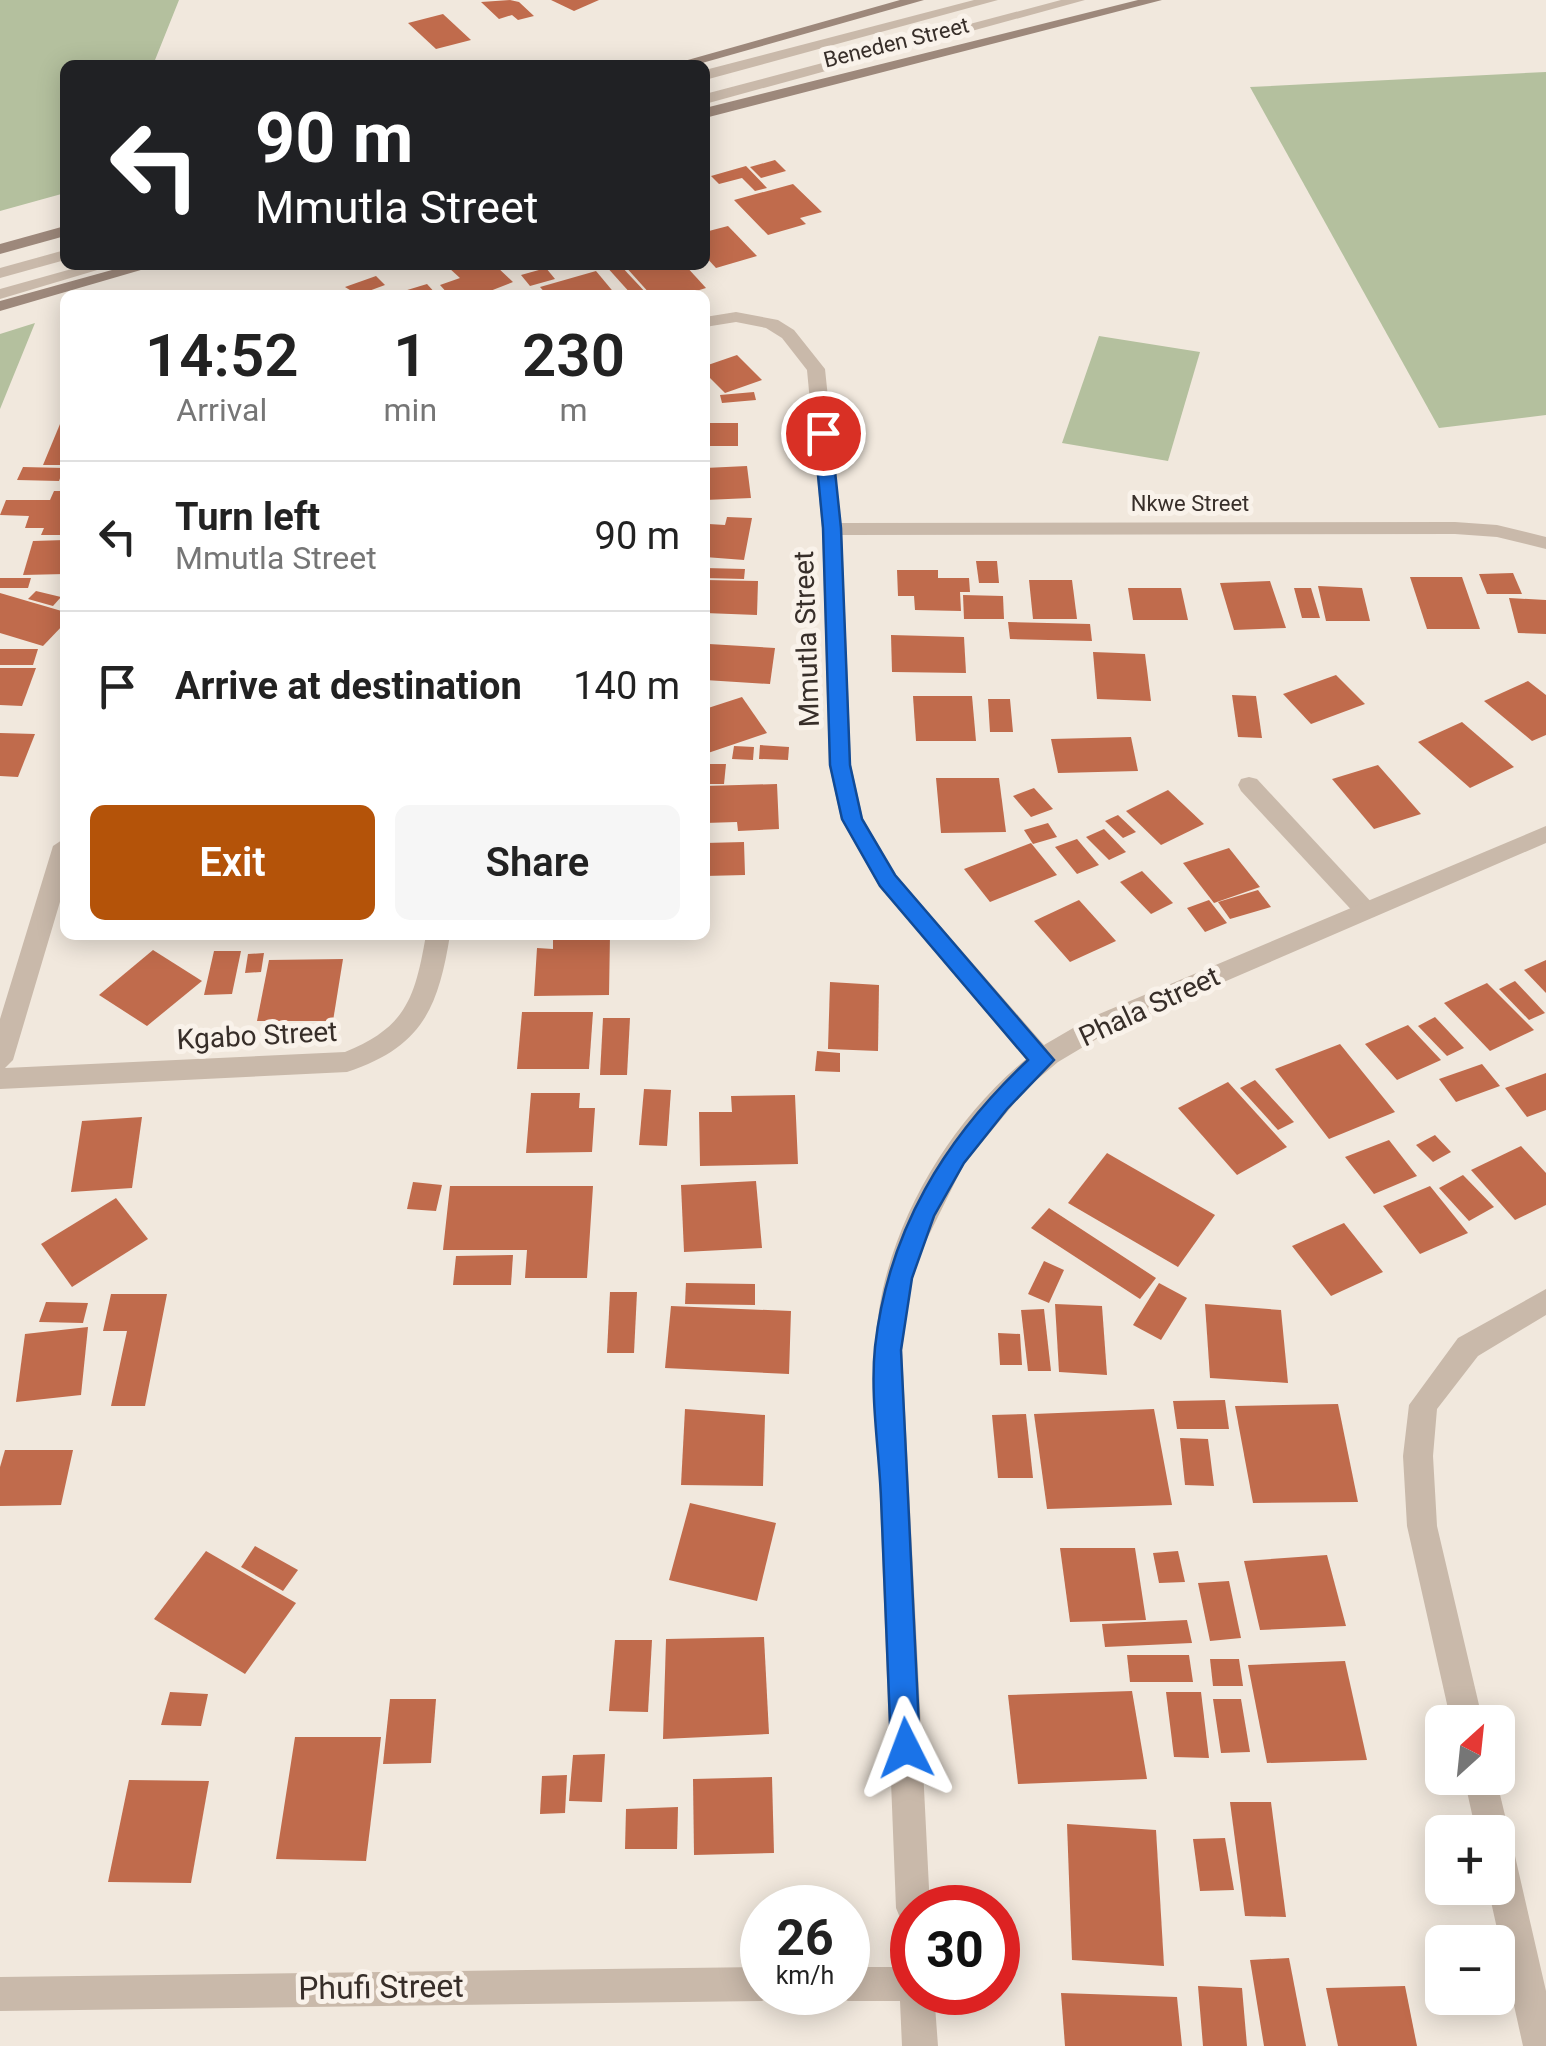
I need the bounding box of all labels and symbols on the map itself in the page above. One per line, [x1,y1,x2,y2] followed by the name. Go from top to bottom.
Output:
[821,12,971,73] street label: Beneden Street
[781,391,866,476] pin
[1131,491,1249,516] street label: Nkwe Street
[787,550,826,728] street label: Mmutla Street
[1074,960,1225,1053] street label: Phala Street
[176,1015,338,1056] street label: Kgabo Street
[854,1696,958,1800] position arrow
[1425,1705,1515,1795] north arrow
[890,1885,1020,2015] speed limit sign: 30
[298,1967,464,2007] street label: Phufi Street

